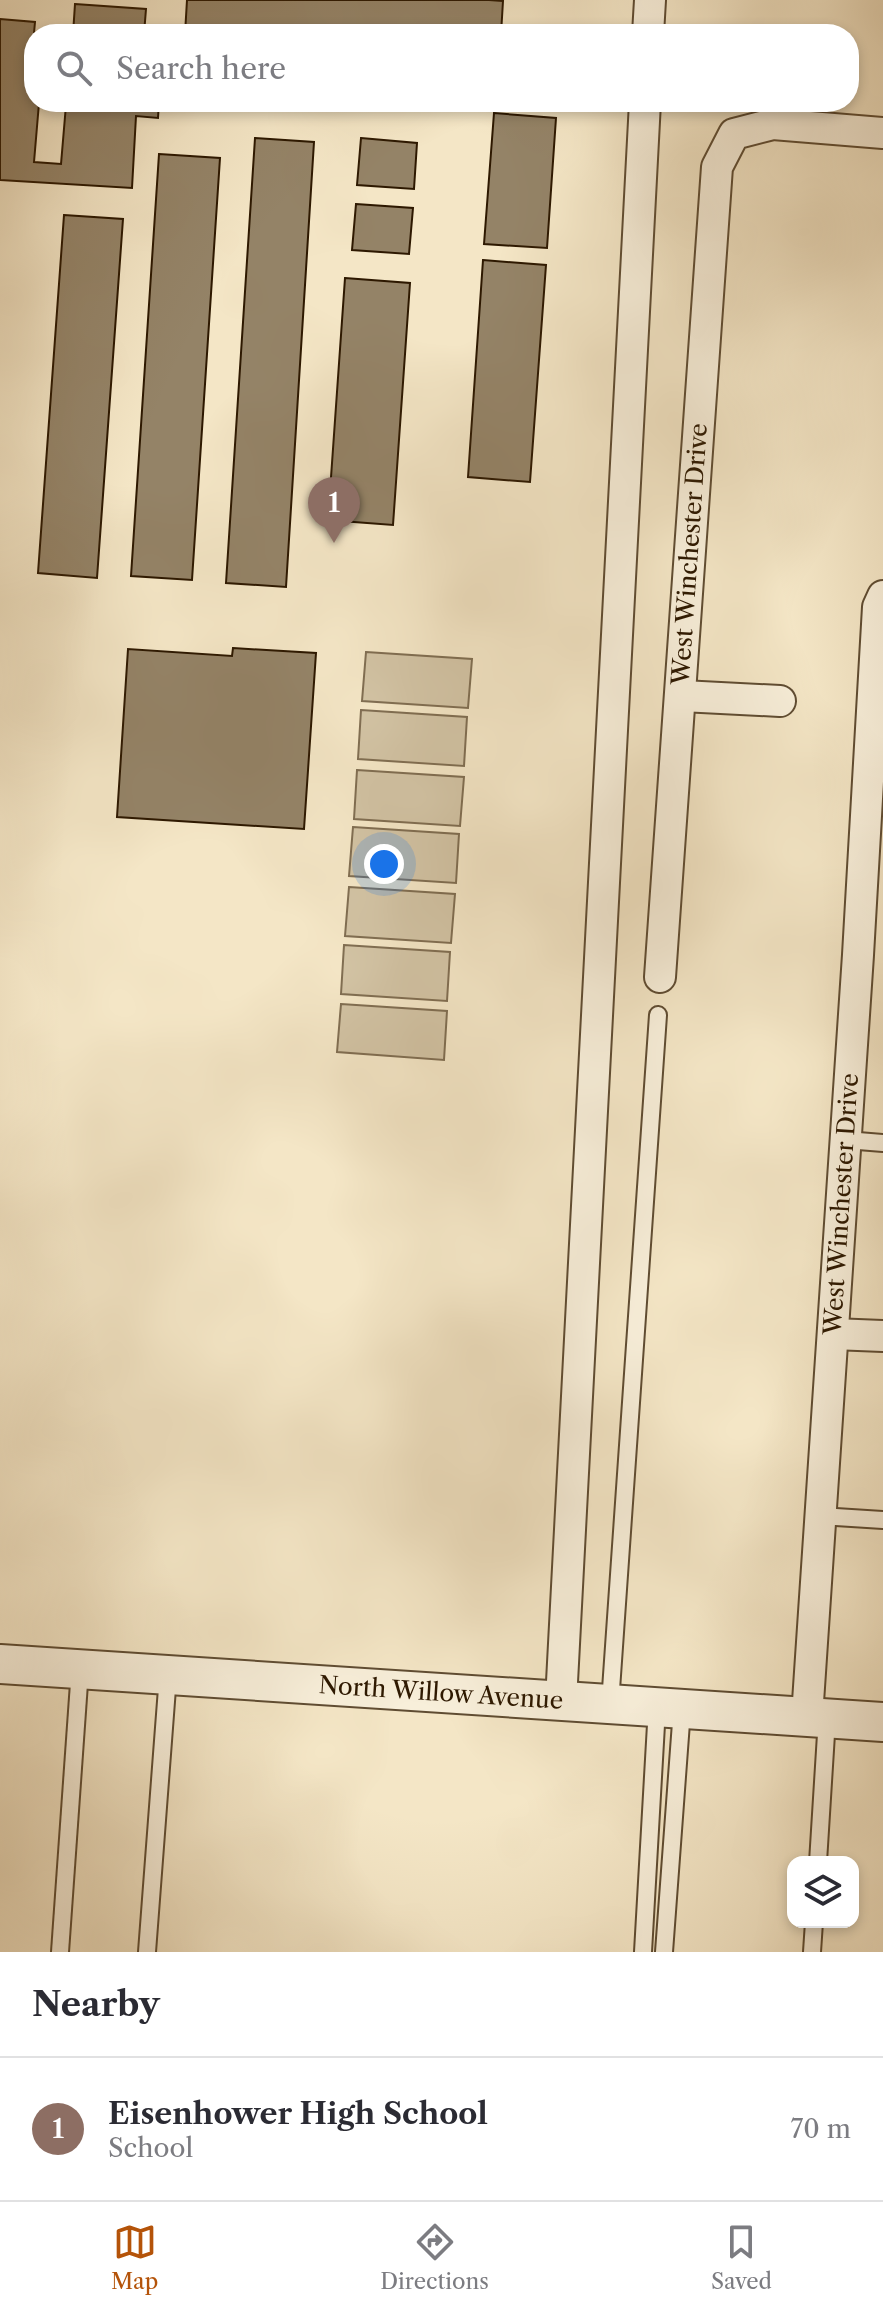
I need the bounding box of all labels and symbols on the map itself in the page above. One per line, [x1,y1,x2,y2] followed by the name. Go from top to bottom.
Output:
[666,422,713,687] street label: West Winchester Drive
[308,477,360,543] pin: 1
[364,844,404,884] your location
[818,1072,864,1337] street label: West Winchester Drive
[318,1670,564,1715] street label: North Willow Avenue

